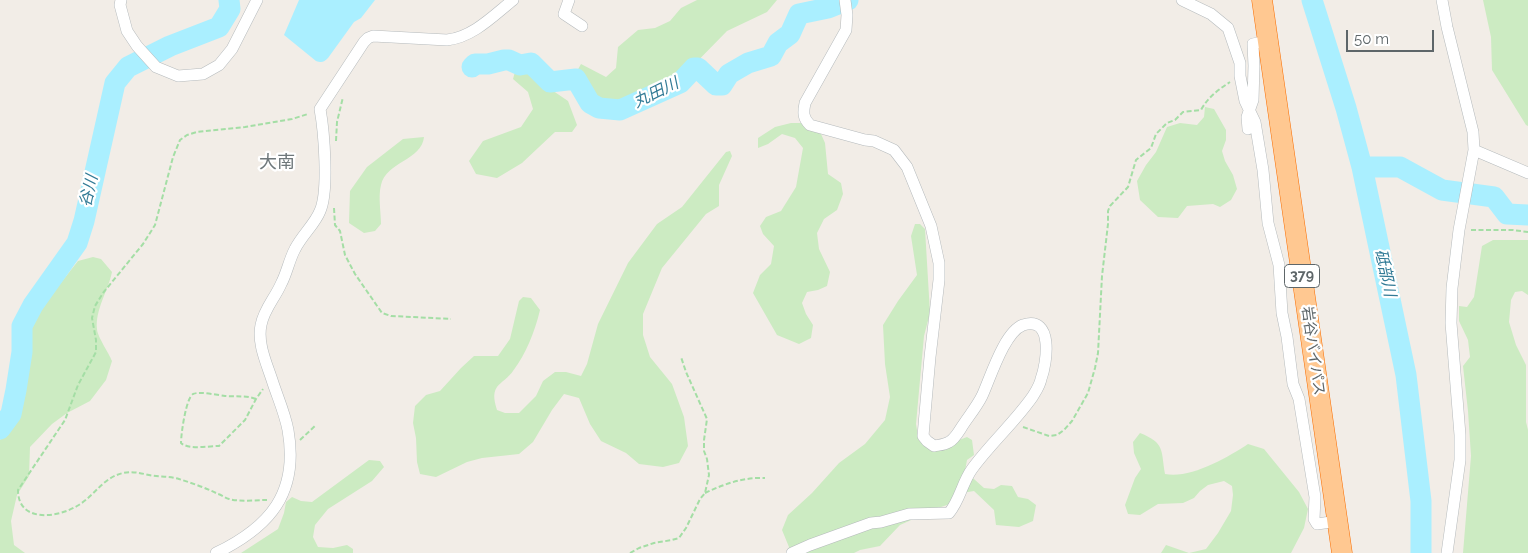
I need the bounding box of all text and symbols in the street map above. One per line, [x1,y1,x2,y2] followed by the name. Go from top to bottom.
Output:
[1348,20,1436,52] scale bar
[1354,30,1389,48] text: 50 m
[630,74,682,112] water label: 丸田川
[259,152,295,174] district label: 大南
[76,173,102,209] water label: 谷川
[1371,248,1399,298] water label: 砥部川
[1284,264,1320,288] road number: 379
[1298,305,1328,397] street label: 岩谷バイパス

